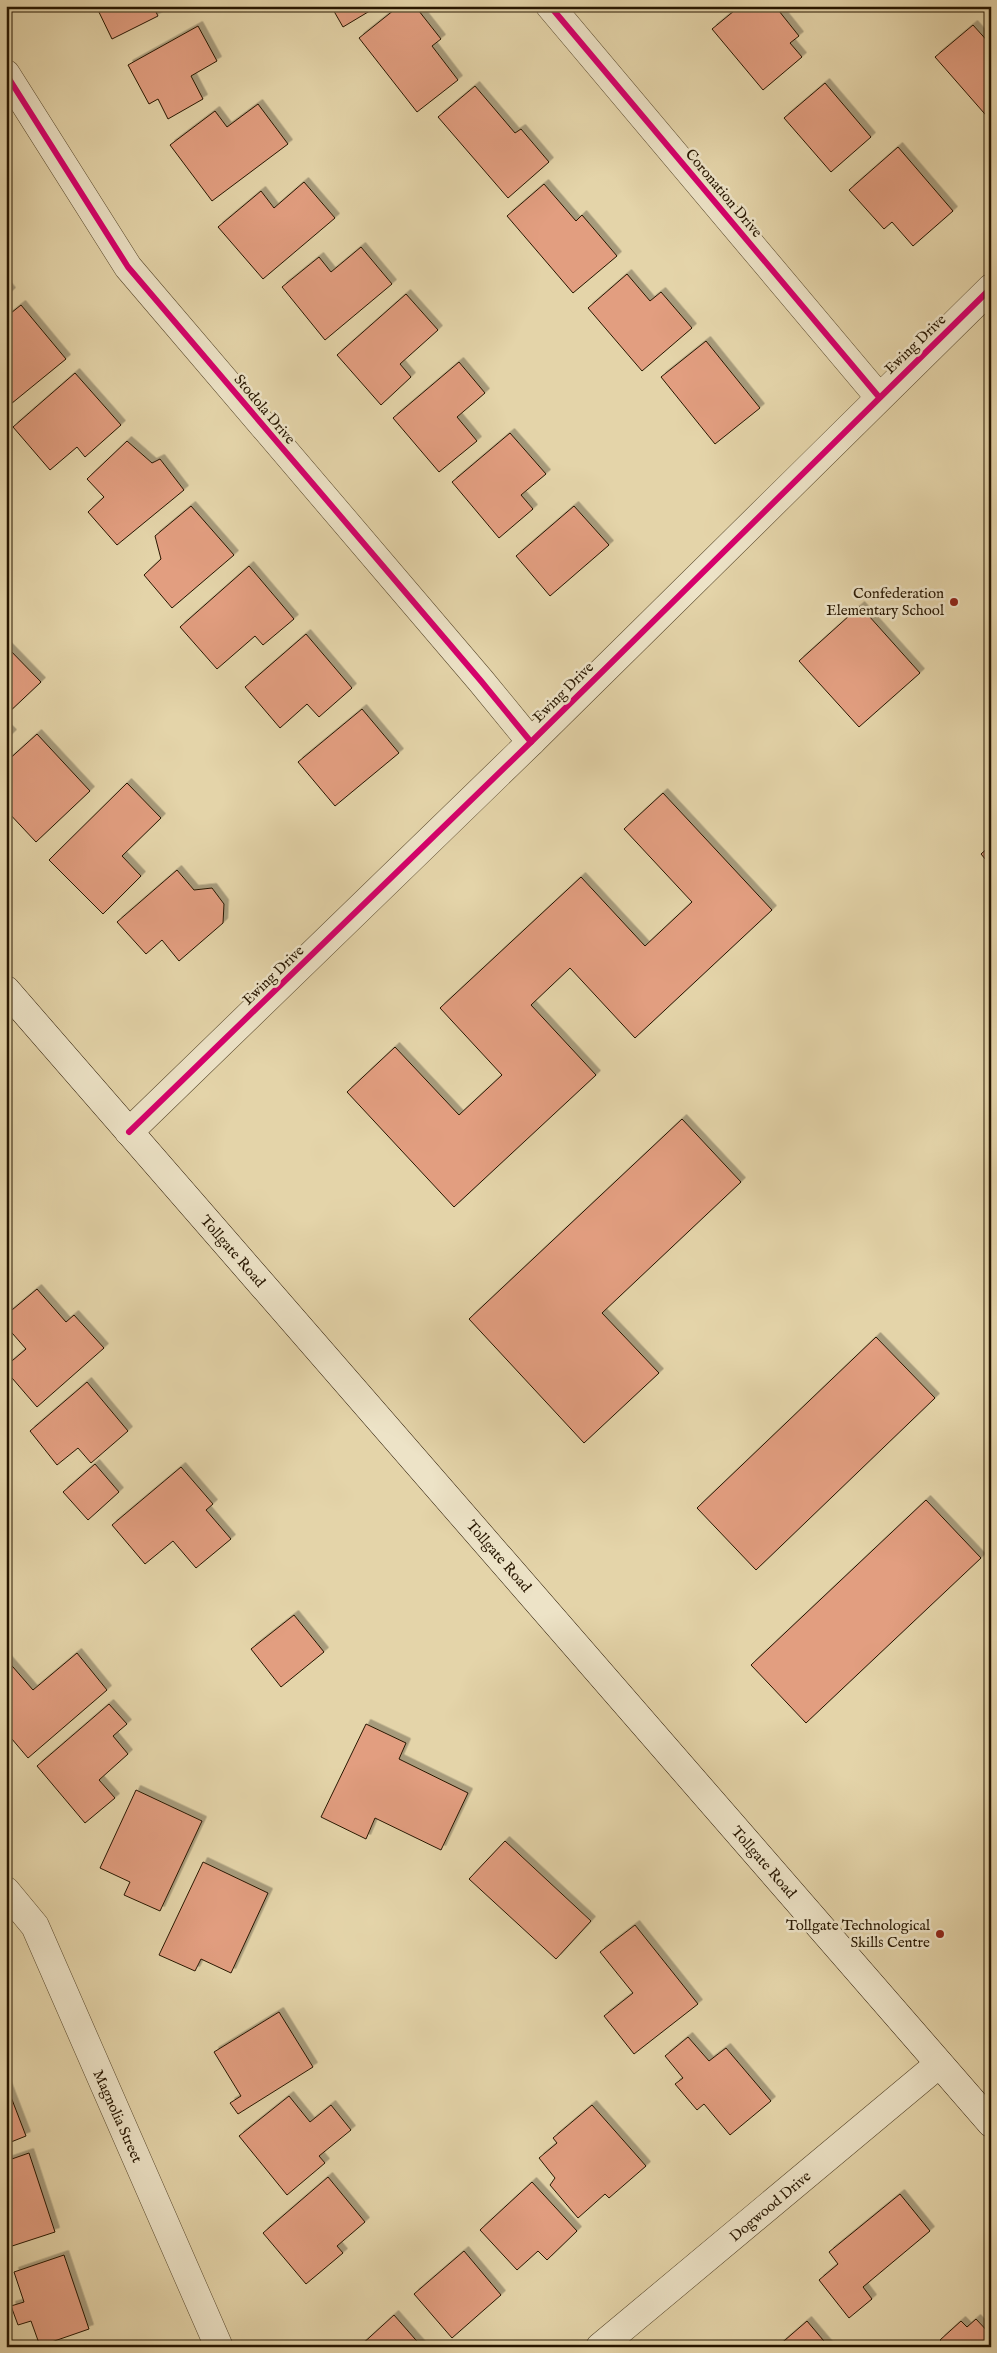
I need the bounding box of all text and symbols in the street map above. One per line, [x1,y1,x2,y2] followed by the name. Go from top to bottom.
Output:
[681,145,766,242] street label: Coronation Drive
[881,310,950,378] street label: Ewing Drive
[230,370,300,448] street label: Stodola Drive
[826,584,945,620] place label: Confederation Elementary School
[948,596,960,608] marker: Confederation Elementary School
[529,658,598,727] street label: Ewing Drive
[239,941,308,1009] street label: Ewing Drive
[196,1211,270,1292] street label: Tollgate Road
[462,1516,536,1597] street label: Tollgate Road
[727,1822,801,1903] street label: Tollgate Road
[786,1916,931,1952] place label: Tollgate Technological Skills Centre
[934,1928,946,1940] marker: Tollgate Technological Skills Centre
[89,2067,147,2166] street label: Magnolia Street
[726,2167,815,2246] street label: Dogwood Drive

